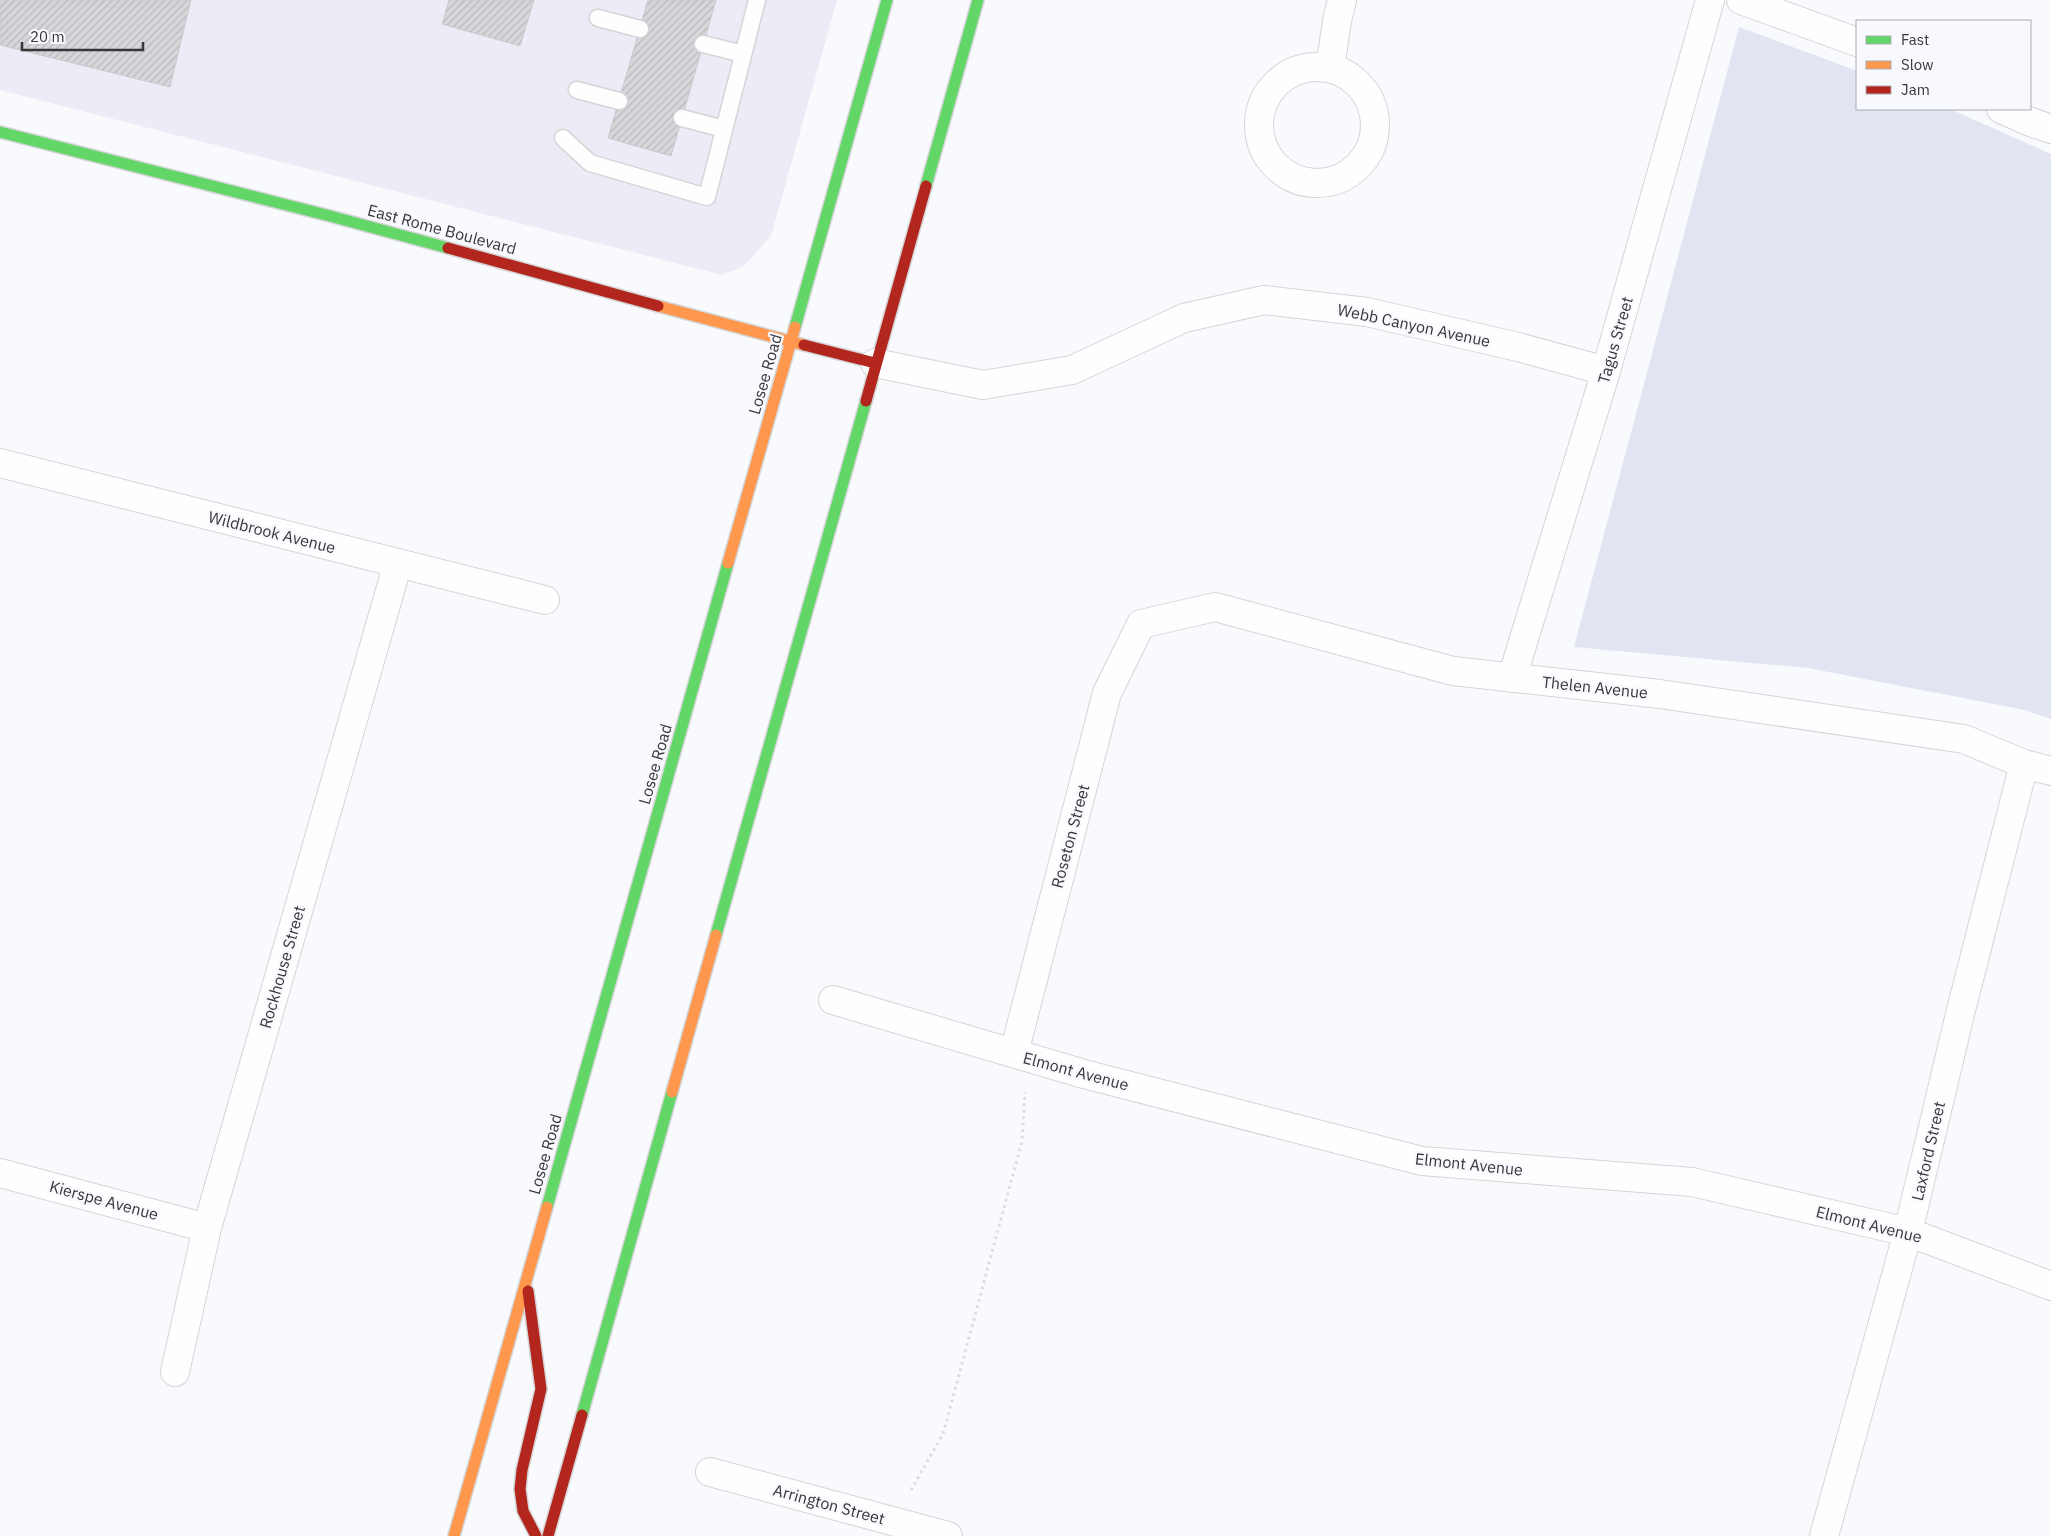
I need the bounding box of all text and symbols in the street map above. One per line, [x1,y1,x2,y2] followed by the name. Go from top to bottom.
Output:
[22,20,144,52] scale bar
[1856,20,2031,110] legend
[30,27,65,46] text: 20 m
[1901,30,1929,49] text: Fast
[1901,55,1934,74] text: Slow
[1901,80,1930,99] text: Jam
[365,200,519,258] street label: East Rome Boulevard
[1593,294,1637,386] street label: Tagus Street
[1336,299,1492,351] street label: Webb Canyon Avenue
[744,331,786,417] street label: Losee Road
[206,507,338,558] street label: Wildbrook Avenue
[1541,671,1649,703] street label: Thelen Avenue
[634,721,676,807] street label: Losee Road
[1047,782,1093,890] street label: Roseton Street
[255,903,309,1031] street label: Rockhouse Street
[1021,1047,1131,1095] street label: Elmont Avenue
[1907,1099,1949,1203] street label: Laxford Street
[524,1111,566,1197] street label: Losee Road
[1414,1148,1524,1180] street label: Elmont Avenue
[47,1176,161,1224] street label: Kierspe Avenue
[1814,1201,1924,1247] street label: Elmont Avenue
[771,1479,887,1529] street label: Arrington Street

